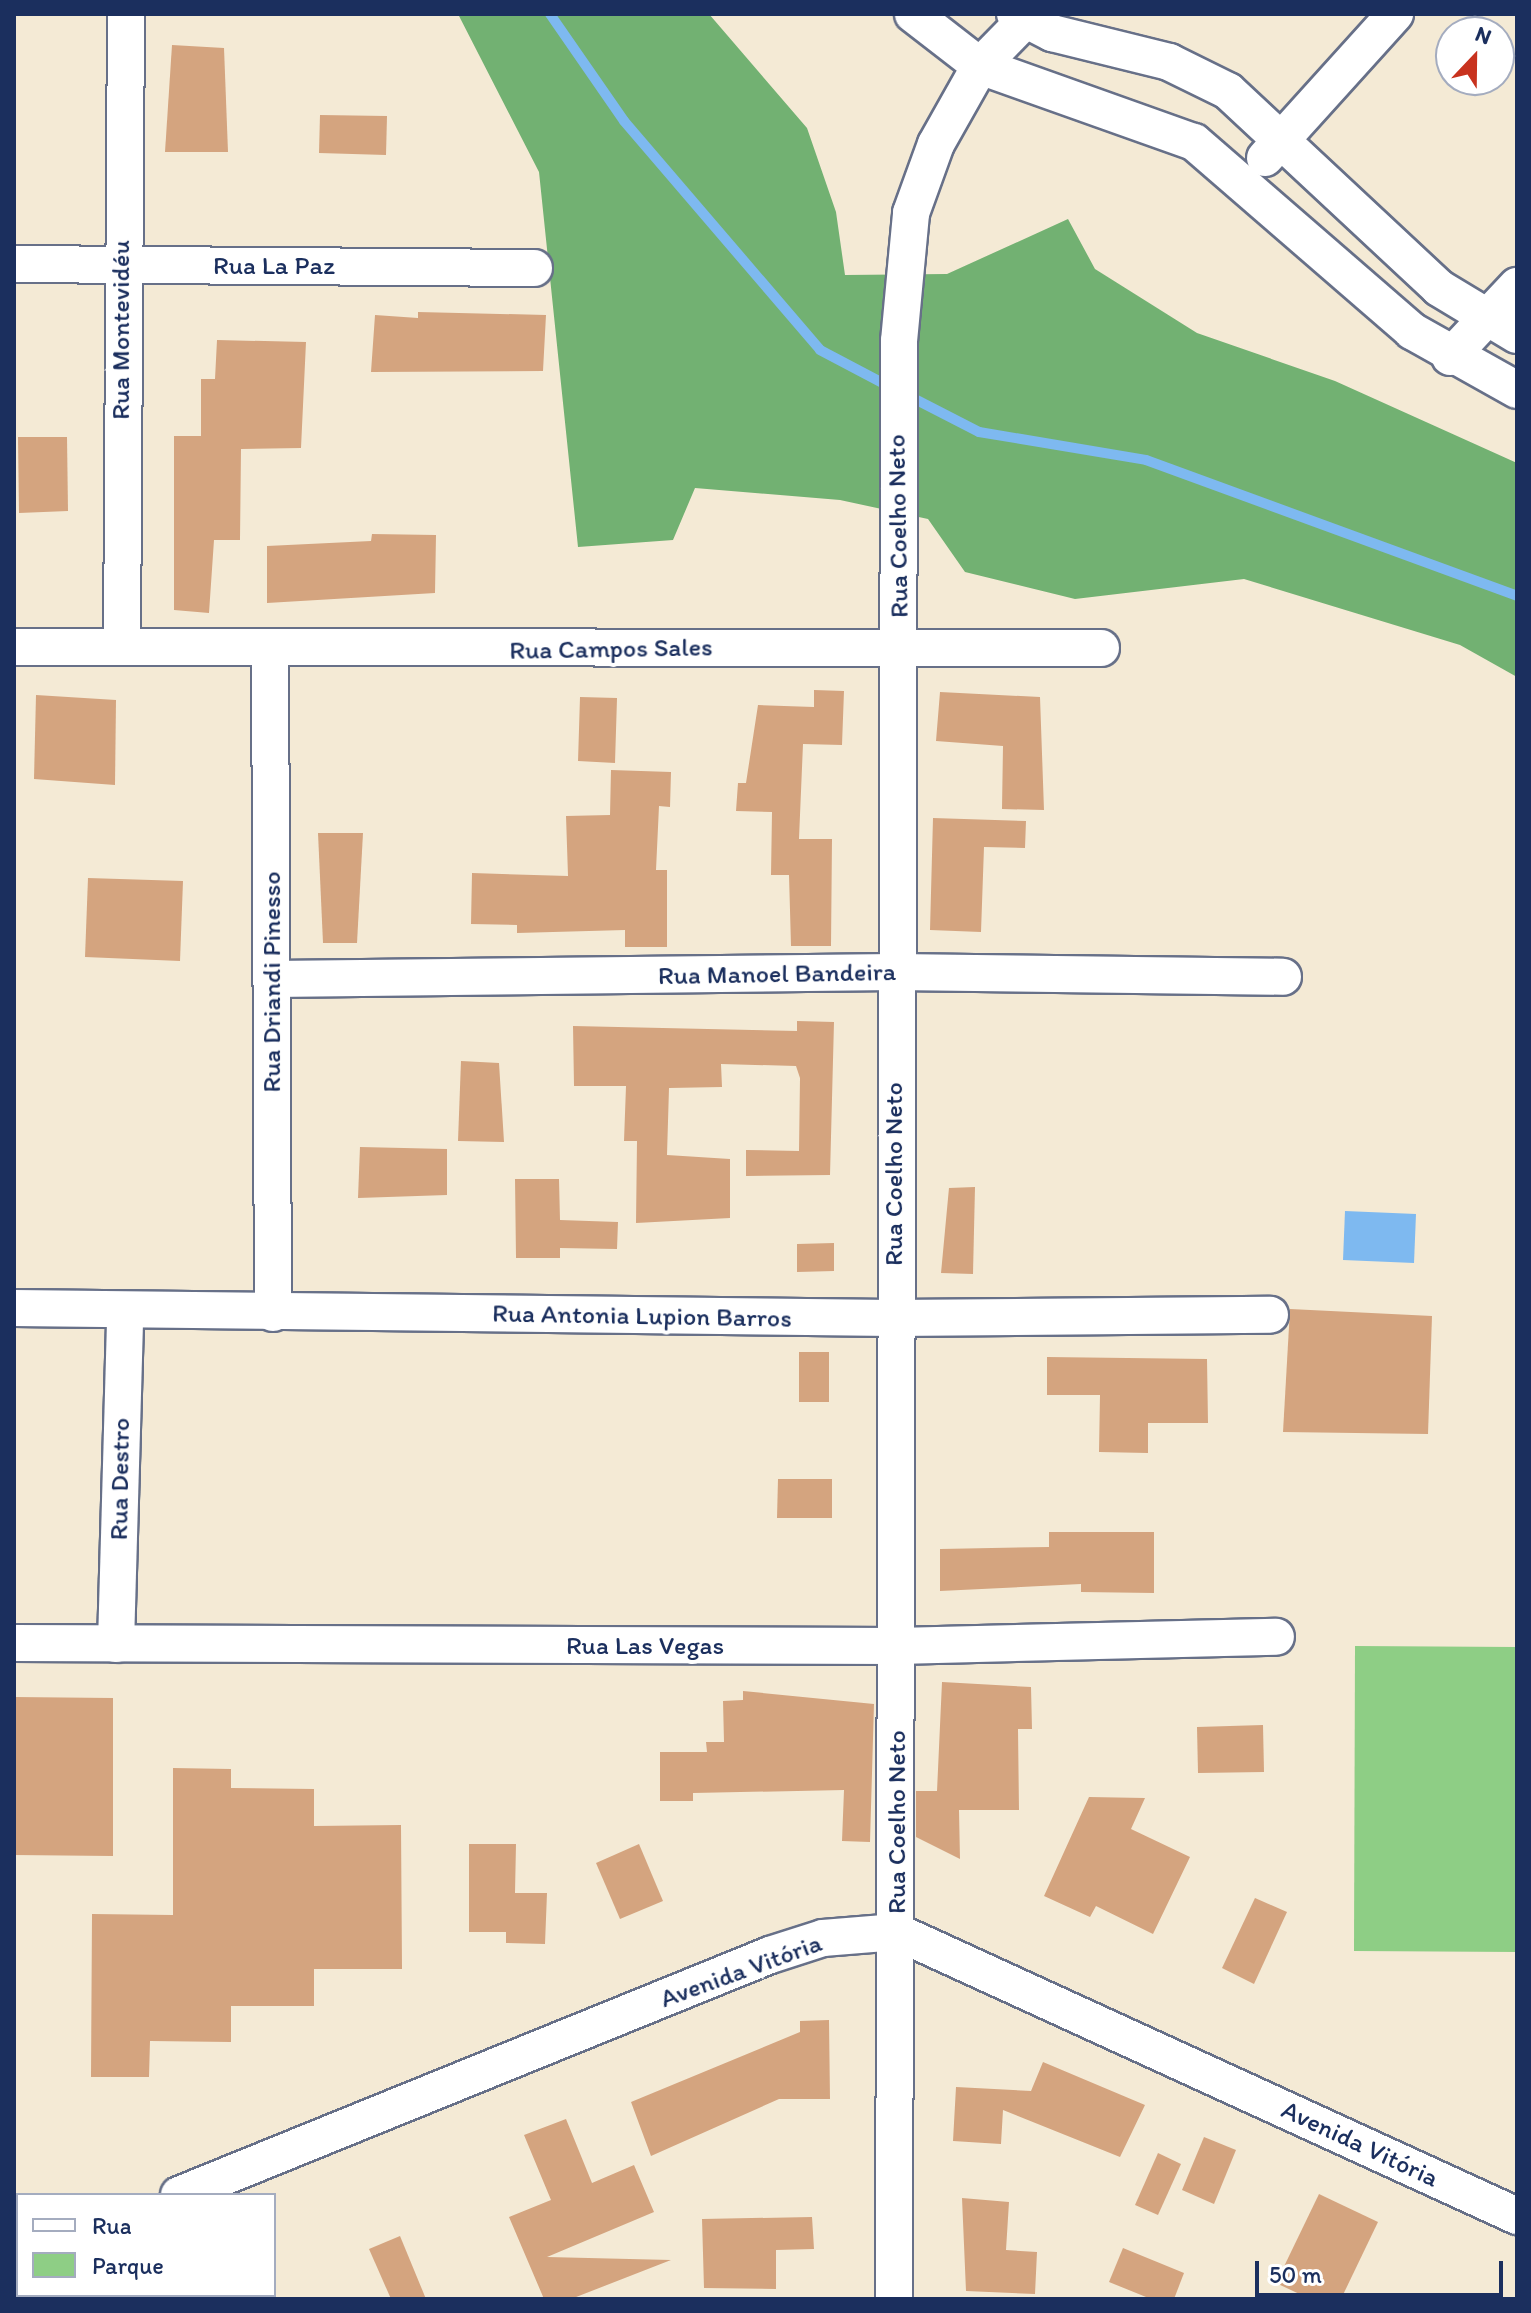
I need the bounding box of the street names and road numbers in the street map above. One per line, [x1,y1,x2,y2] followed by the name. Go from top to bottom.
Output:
[105,240,137,420] street label: Rua Montevidéu
[214,250,334,282] street label: Rua La Paz
[881,434,915,618] street label: Rua Coelho Neto
[509,632,713,666] street label: Rua Campos Sales
[256,871,288,1093] street label: Rua Driandi Pinesso
[658,956,896,992] street label: Rua Manoel Bandeira
[878,1082,910,1266] street label: Rua Coelho Neto
[492,1298,792,1334] street label: Rua Antonia Lupion Barros
[103,1417,137,1541] street label: Rua Destro
[566,1630,724,1662] street label: Rua Las Vegas
[881,1730,913,1914] street label: Rua Coelho Neto
[656,1927,826,2015] street label: Avenida Vitória
[1276,2094,1444,2194] street label: Avenida Vitória

